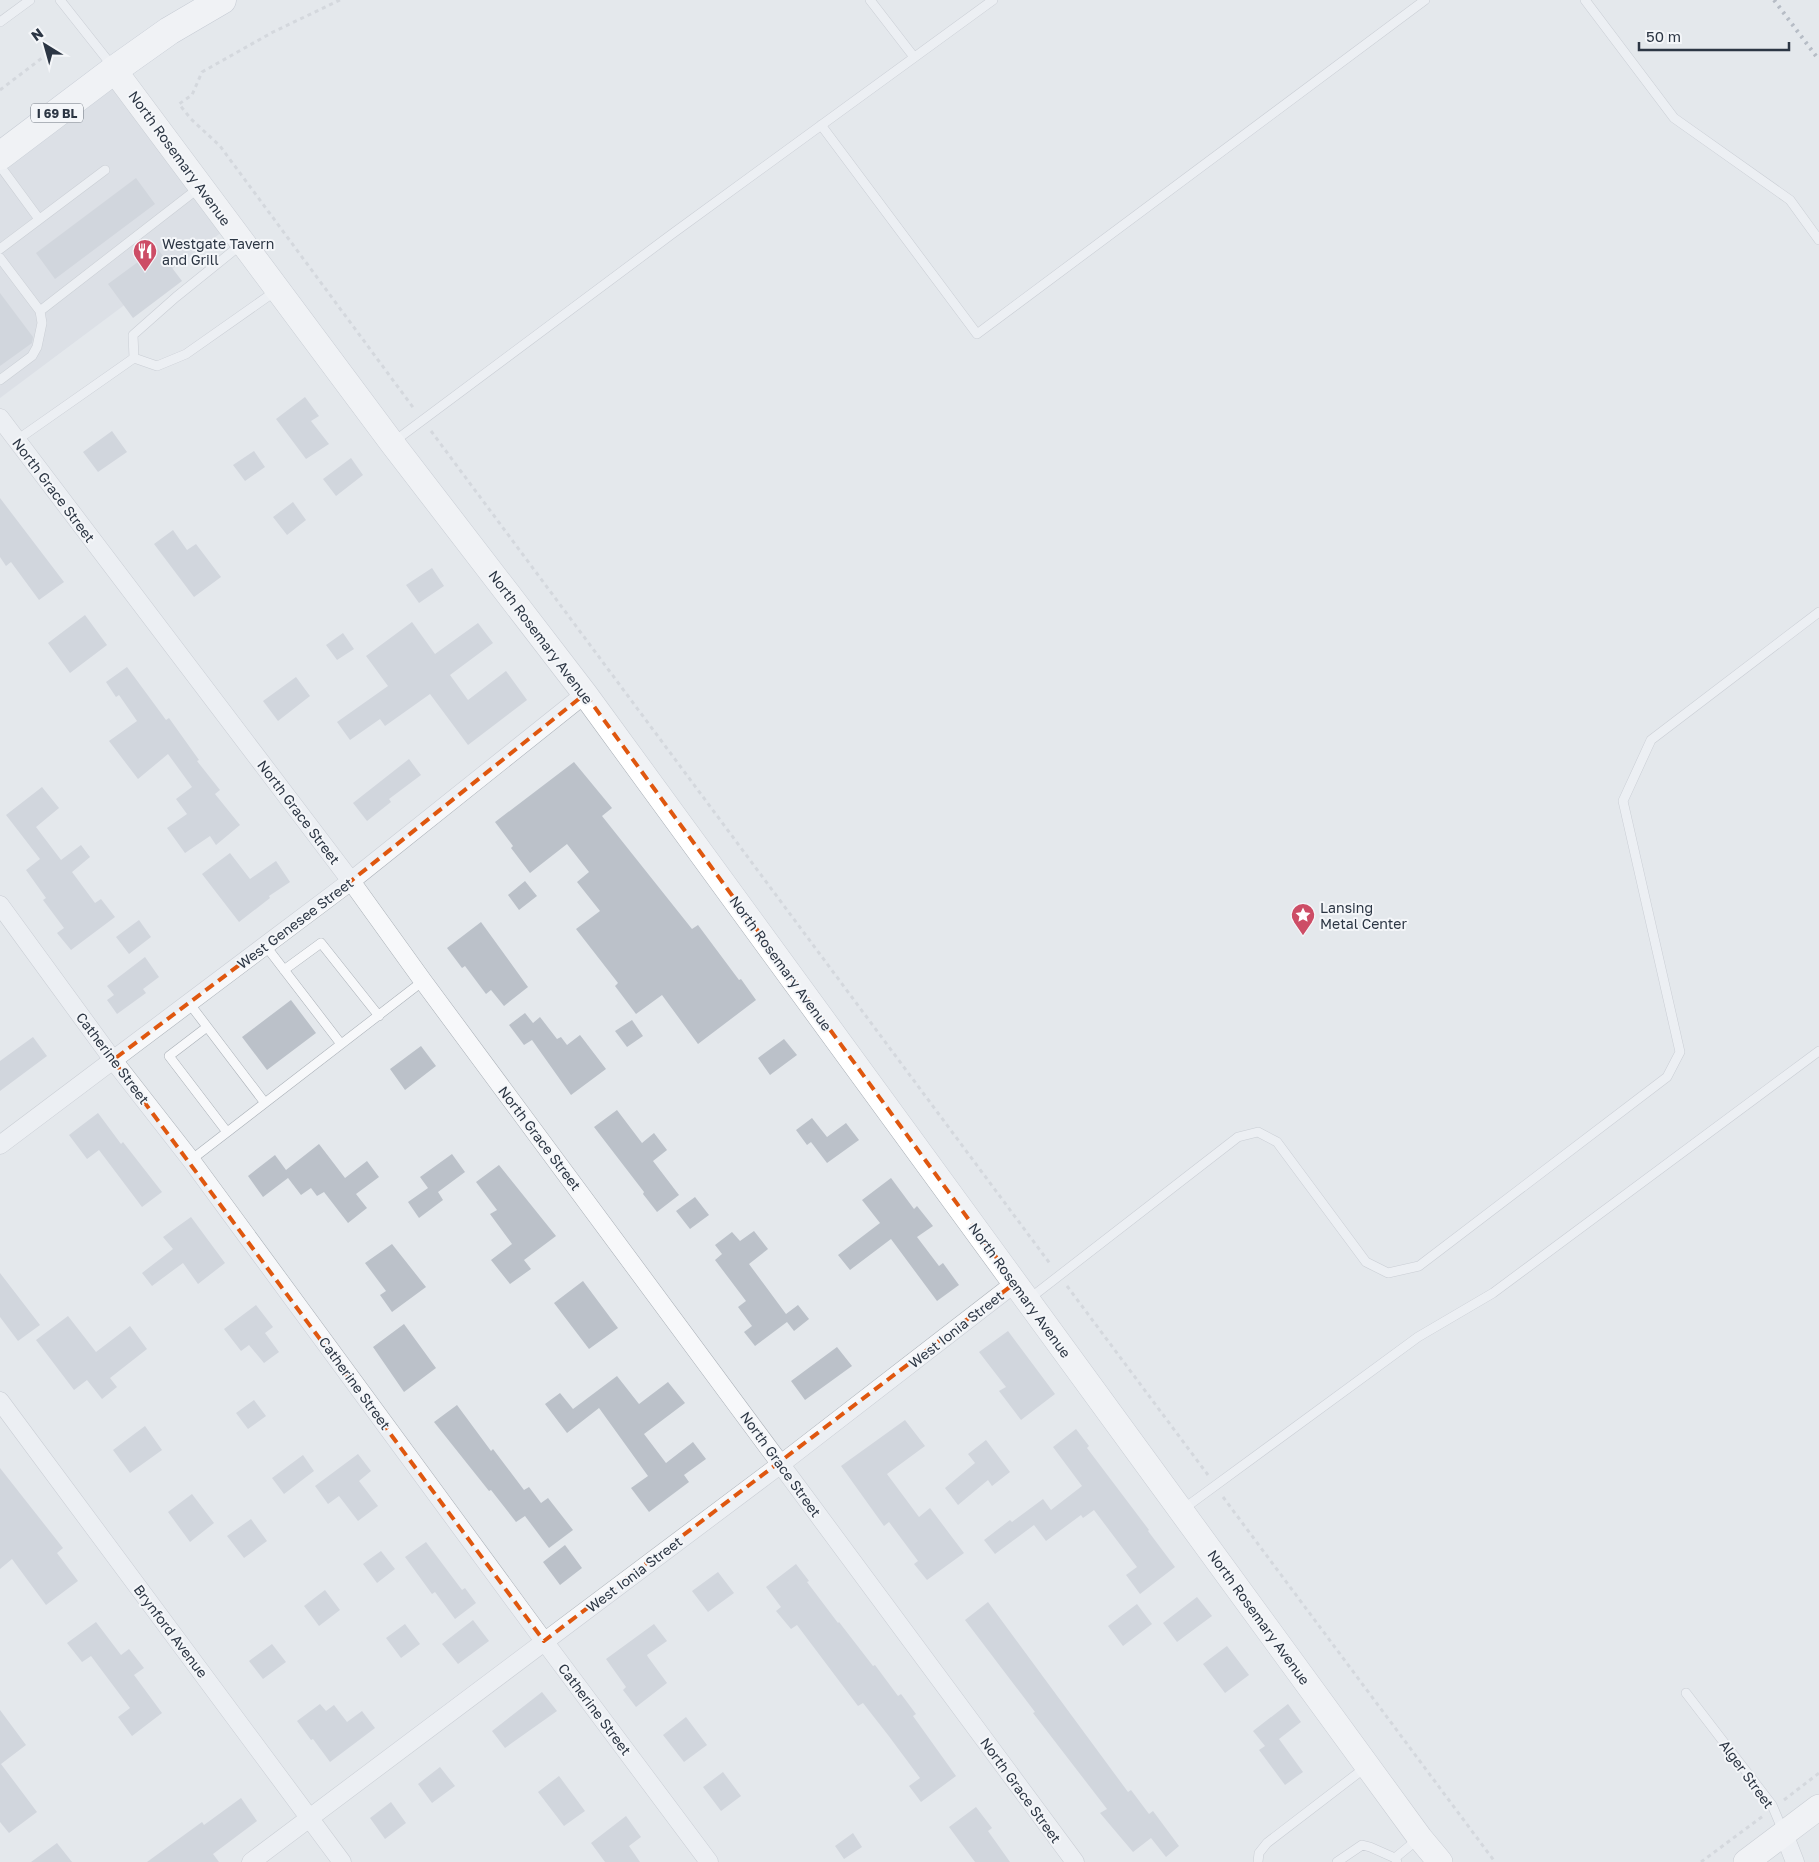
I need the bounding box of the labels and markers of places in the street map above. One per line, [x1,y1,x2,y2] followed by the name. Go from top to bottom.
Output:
[162,235,274,268] place label: Westgate Tavern and Grill
[132,238,158,272] restaurant icon: Westgate Tavern and Grill
[1320,899,1407,932] place label: Lansing Metal Center
[1290,902,1316,936] place icon: Lansing Metal Center

